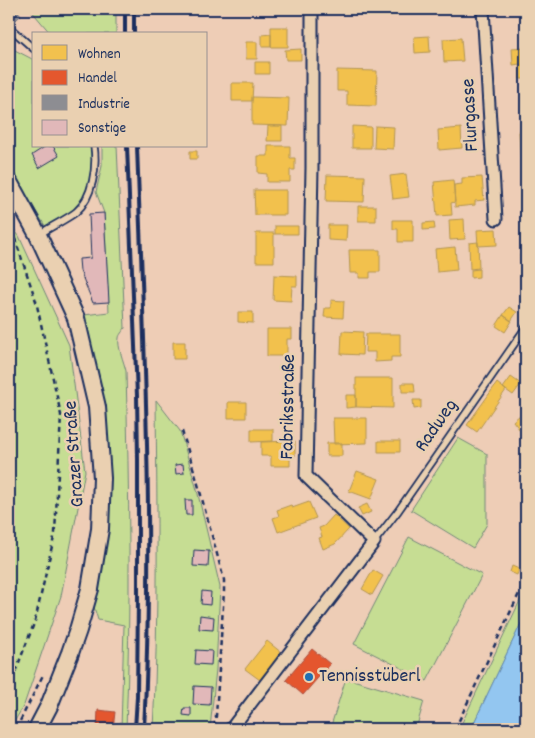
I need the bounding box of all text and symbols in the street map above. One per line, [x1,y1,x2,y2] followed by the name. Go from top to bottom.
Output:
[32,32,208,148] legend
[78,44,121,66] text: Wohnen
[78,68,117,90] text: Handel
[455,77,487,152] street label: Flurgasse
[78,94,130,116] text: Industrie
[78,118,126,140] text: Sonstige
[274,354,304,460] street label: Fabriksstraße
[409,394,465,458] street label: Radweg
[57,400,93,508] street label: Grazer Straße
[319,663,421,691] place label: Tennisstüberl
[303,671,315,683] marker: Tennisstüberl

